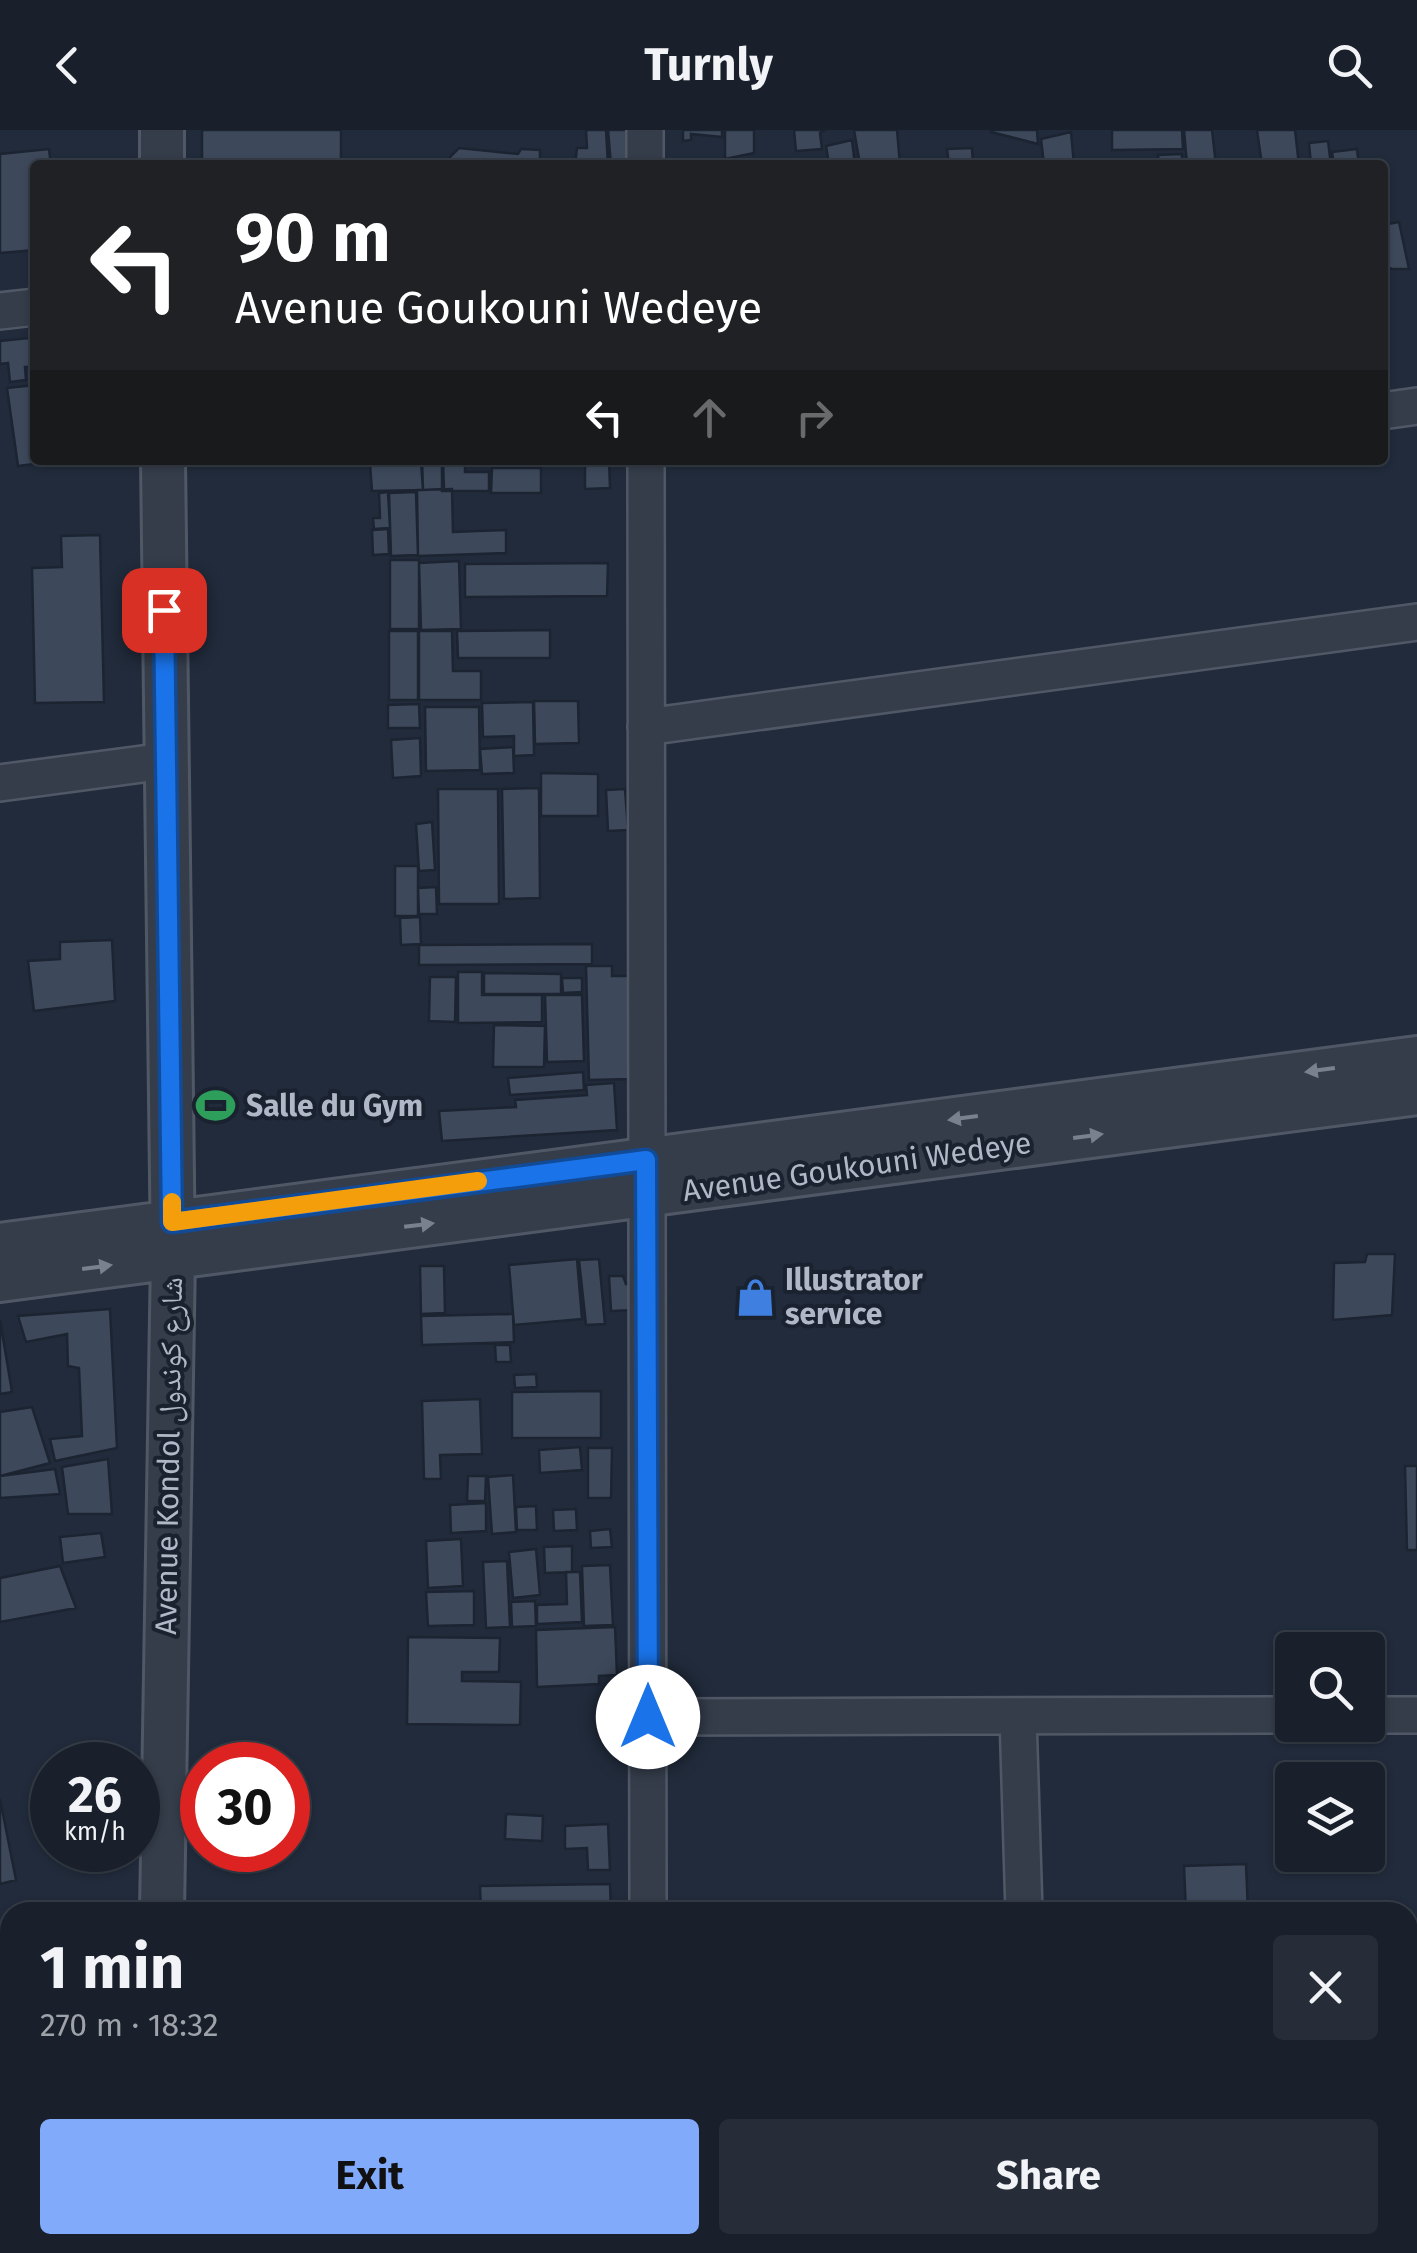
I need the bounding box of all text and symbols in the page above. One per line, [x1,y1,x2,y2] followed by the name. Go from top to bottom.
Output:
[40,38,95,93] icon: back
[644,38,773,92] text: Turnly
[1322,38,1377,93] icon: search
[235,196,391,280] text: 90 m
[70,200,200,330] icon: left
[235,281,762,335] text: Avenue Goukouni Wedeye
[577,390,632,445] icon: left
[682,390,737,445] icon: ahead
[787,390,842,445] icon: right
[122,568,207,653] pin
[137,583,192,638] icon: arrive
[1304,1063,1336,1079] one-way arrow
[195,1085,237,1127] sports icon: Salle du Gym
[246,1088,423,1124] place label: Salle du Gym
[947,1110,979,1126] one-way arrow
[680,1125,1034,1209] street label: Avenue Goukouni Wedeye
[1073,1128,1104,1144] one-way arrow
[403,1216,435,1232] one-way arrow
[81,1259,113,1275] one-way arrow
[785,1262,924,1332] place label: Illustrator service
[734,1276,776,1318] shop icon: Illustrator service
[148,1277,191,1635] street label: Avenue Kondol شارع كوندول
[1275,1632,1385,1872] map controls
[1275,1632,1385,1742] button: search
[596,1665,700,1769] position arrow
[180,1742,310,1872] speed limit sign: 30
[1275,1762,1385,1872] button: layers
[68,1765,122,1825] text: 26
[64,1817,126,1847] text: km/h
[40,1932,184,2004] text: 1 min
[1273,1935,1378,2040] button: close
[40,2006,219,2044] text: 270 m · 18:32
[40,2119,699,2234] button: Exit
[719,2119,1378,2234] button: Share

